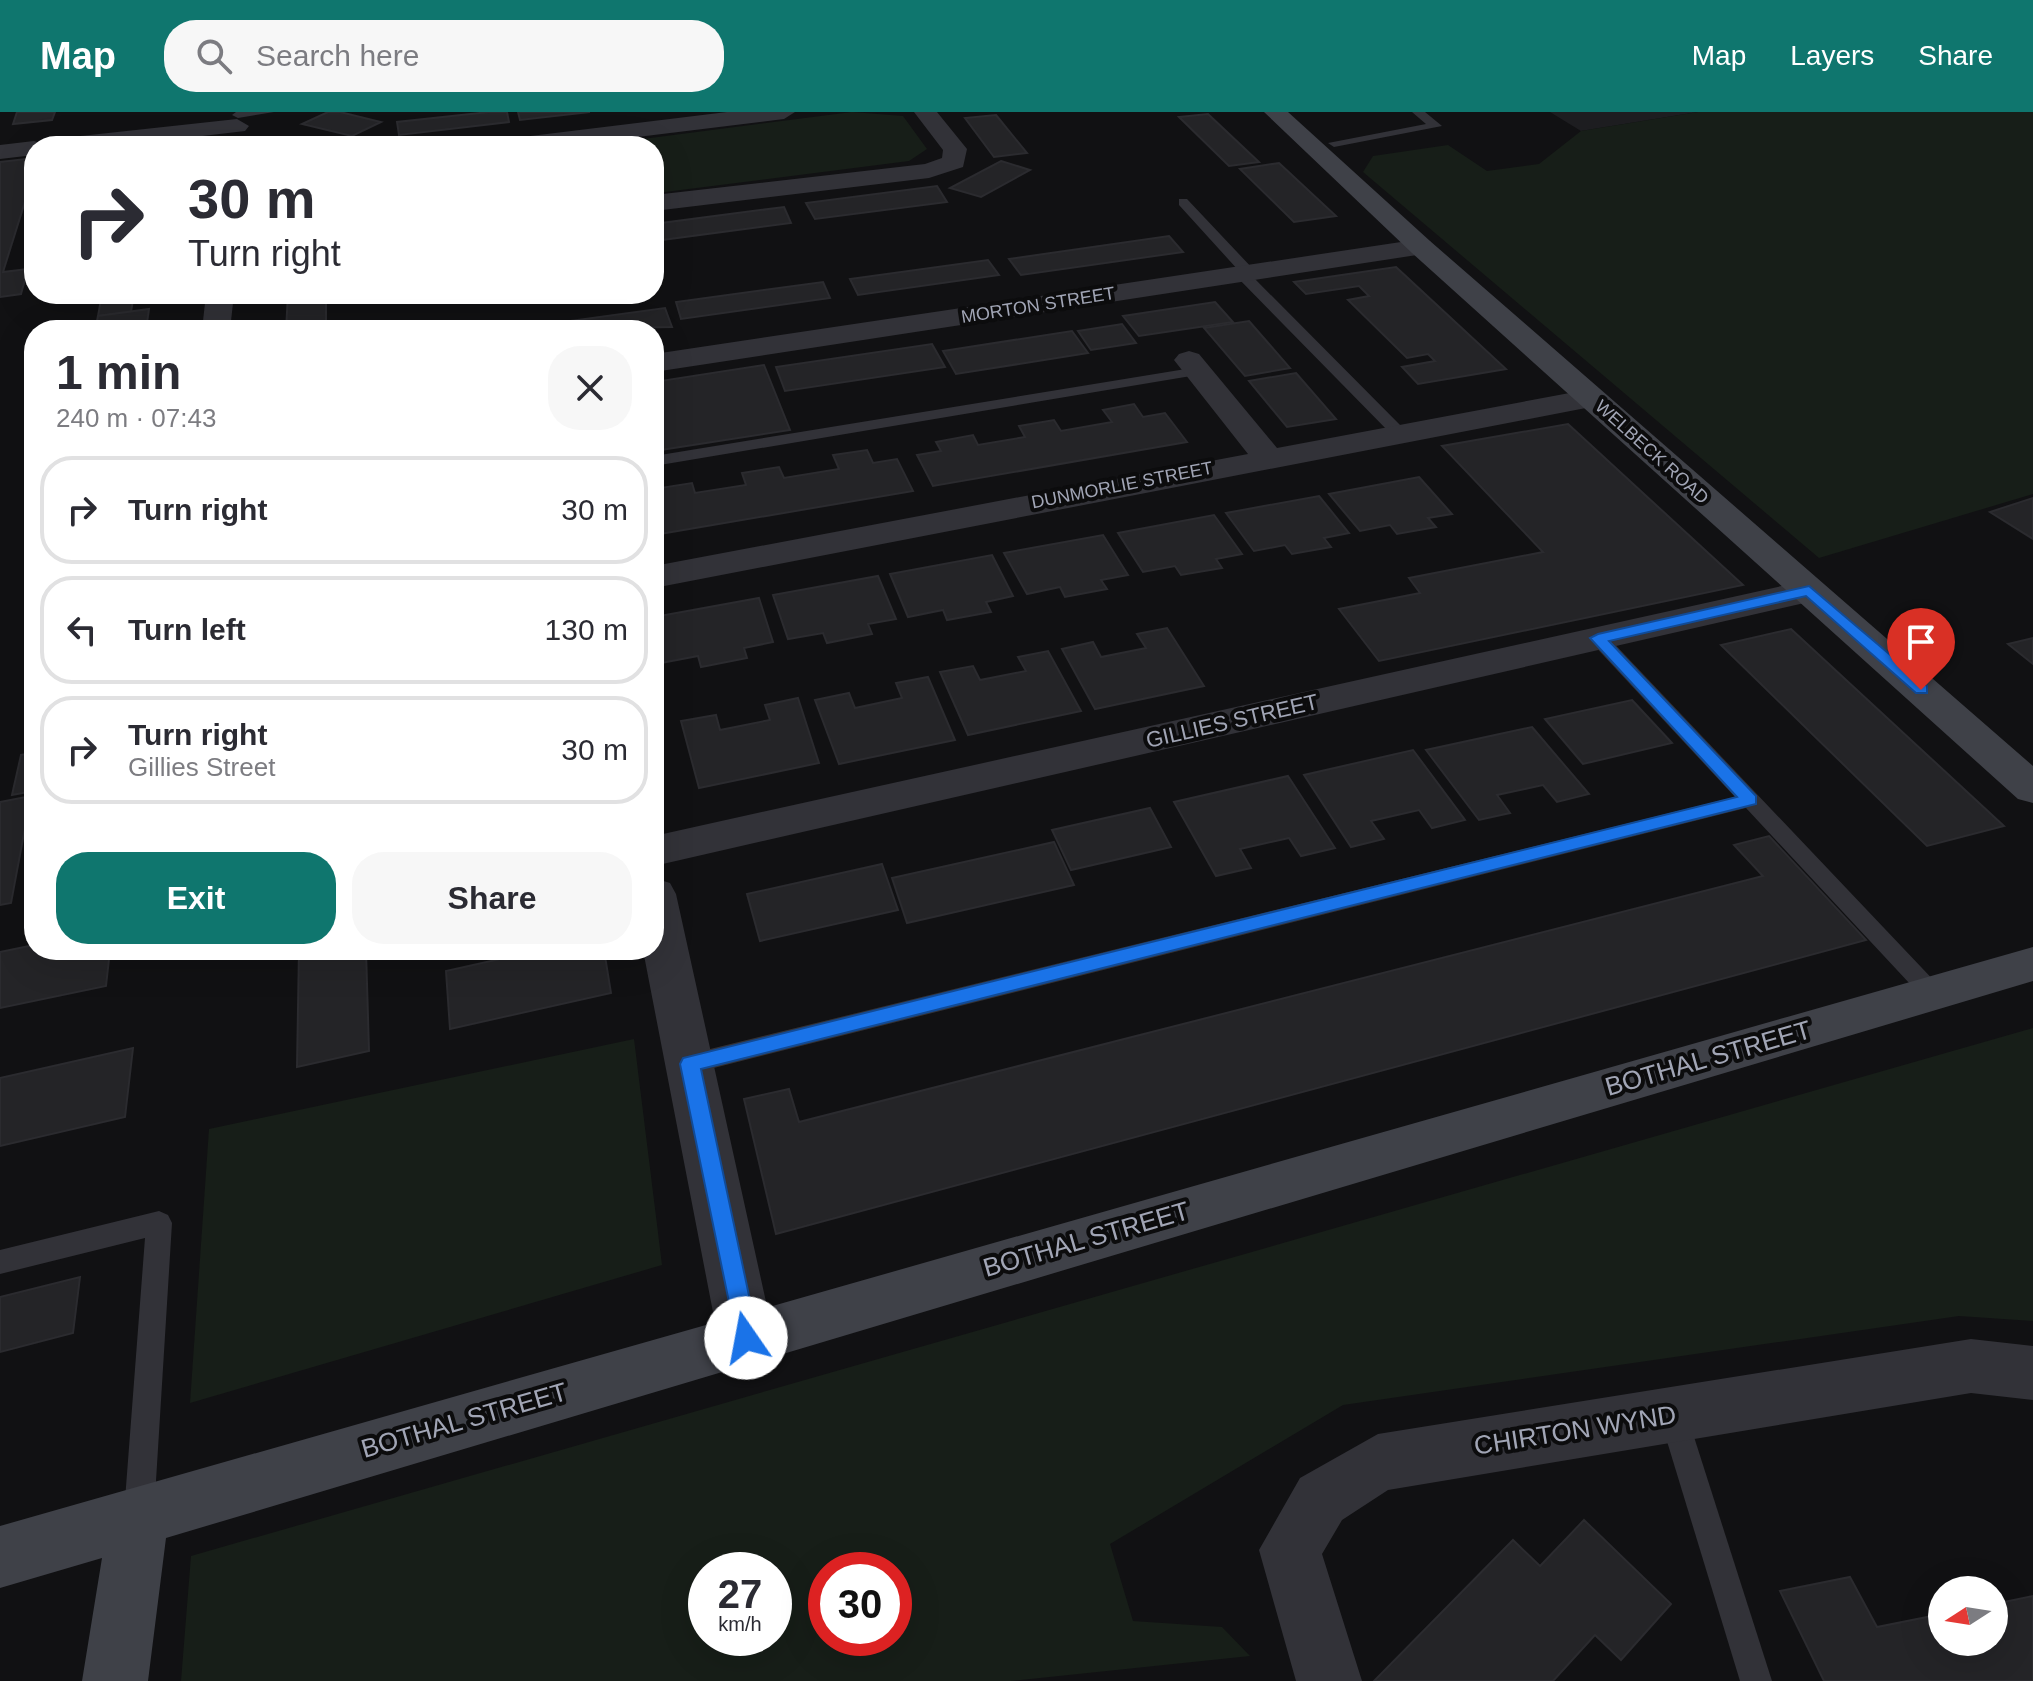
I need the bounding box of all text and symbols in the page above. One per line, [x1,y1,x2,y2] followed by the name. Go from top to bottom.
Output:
[164,20,724,92] search box
[192,34,236,78] icon: search
[40,35,116,77] text: Map
[256,39,419,72] text: Search here
[1692,40,1746,71] text: Map
[1790,40,1874,71] text: Layers
[1918,40,1993,71] text: Share
[188,167,316,230] text: 30 m
[56,168,160,272] icon: right
[188,233,341,274] text: Turn right
[960,283,1116,327] street label: MORTON STREET
[56,346,181,399] text: 1 min
[548,346,632,430] button: close
[1591,396,1713,508] street label: WELBECK ROAD
[56,403,216,433] text: 240 m · 07:43
[1030,458,1214,512] street label: DUNMORLIE STREET
[60,488,104,532] icon: right
[128,493,267,526] text: Turn right
[561,493,628,526] text: 30 m
[60,608,104,652] icon: left
[1887,608,1955,690] pin
[128,613,246,646] text: Turn left
[545,613,628,646] text: 130 m
[1899,620,1943,664] icon: arrive
[1143,689,1321,753] street label: GILLIES STREET
[128,718,267,751] text: Turn right
[60,728,104,772] icon: right
[561,733,628,766] text: 30 m
[128,752,275,782] text: Gillies Street
[56,852,336,944] button: Exit
[352,852,632,944] button: Share
[1602,1014,1815,1102] street label: BOTHAL STREET
[980,1195,1193,1283] street label: BOTHAL STREET
[704,1296,788,1380] position arrow
[358,1376,571,1464] street label: BOTHAL STREET
[1472,1399,1678,1461] street label: CHIRTON WYND
[808,1552,912,1656] speed limit sign: 30
[718,1572,762,1616] text: 27
[1928,1576,2008,1656] north arrow
[1928,1576,2008,1656] map controls
[718,1613,762,1635] text: km/h

